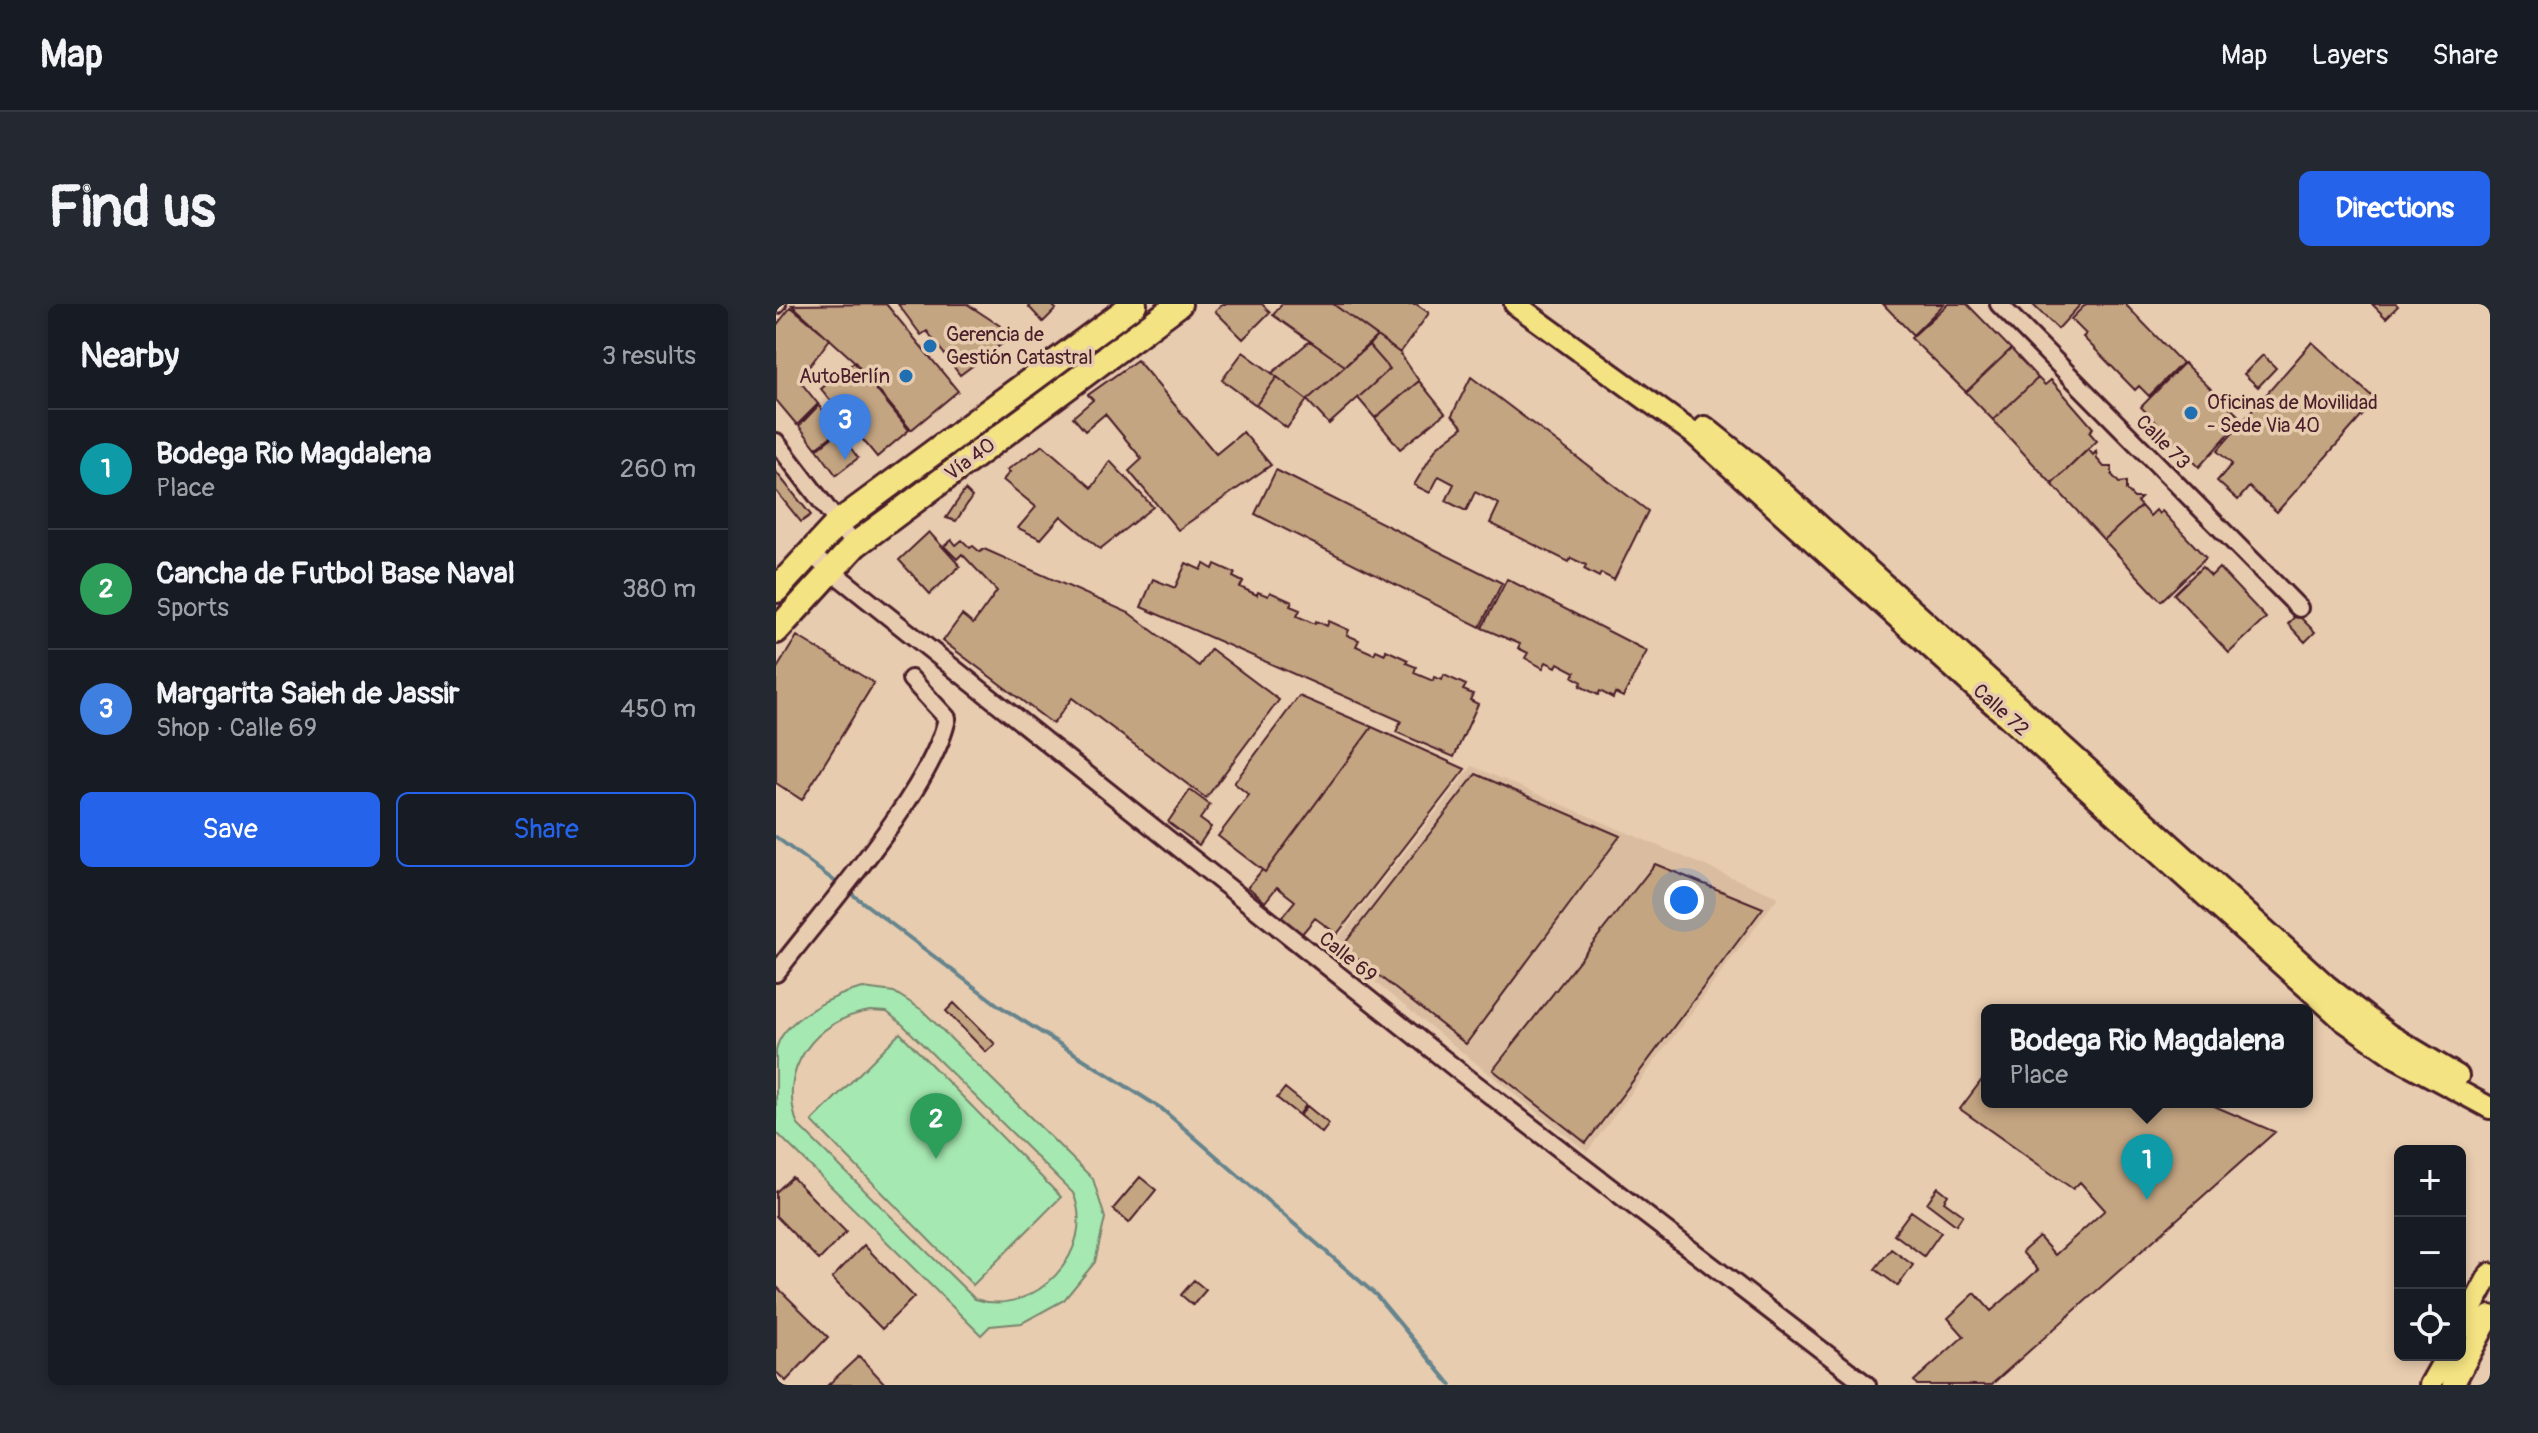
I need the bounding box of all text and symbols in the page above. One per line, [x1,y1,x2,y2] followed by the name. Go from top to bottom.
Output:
[40,31,103,79] text: Map
[2221,38,2267,73] text: Map
[2311,38,2388,73] text: Layers
[2432,38,2498,73] text: Share
[2299,171,2490,246] button: Directions
[48,174,216,243] text: Find us
[946,322,1093,370] place label: Gerencia de Gestión Catastral
[80,335,179,378] text: Nearby
[921,337,939,355] marker: Gerencia de Gestión Catastral
[602,340,696,372] text: 3 results
[799,364,890,389] place label: AutoBerlín
[897,367,915,385] marker: AutoBerlín
[2207,390,2378,438] place label: Oficinas de Movilidad - Sede Via 40
[819,394,871,460] pin: 3
[2182,404,2200,422] marker: Oficinas de Movilidad - Sede Via 40
[2130,409,2196,475] street label: Calle 73
[940,432,1000,486] street label: Vía 40
[156,435,431,472] text: Bodega Rio Magdalena
[101,453,111,485] text: 1
[620,453,696,485] text: 260 m
[156,472,215,504] text: Place
[156,555,515,592] text: Cancha de Futbol Base Naval
[99,573,113,605] text: 2
[622,573,696,605] text: 380 m
[156,592,229,624] text: Sports
[156,675,460,712] text: Margarita Saieh de Jassir
[1968,678,2034,742] street label: Calle 72
[99,693,113,725] text: 3
[620,693,696,725] text: 450 m
[156,712,317,744] text: Shop · Calle 69
[80,792,380,867] button: Save
[396,792,696,867] button: Share
[1664,880,1704,920] your location
[1314,926,1382,988] street label: Calle 69
[1981,1004,2313,1108] popup
[2009,1022,2285,1059] text: Bodega Rio Magdalena
[2009,1059,2068,1091] text: Place
[910,1093,962,1159] pin: 2
[2121,1134,2173,1200] pin: 1
[2394,1145,2466,1361] map controls
[2394,1145,2466,1217] button: +
[2394,1217,2466,1289] button: −
[2394,1289,2466,1361] button: locate

